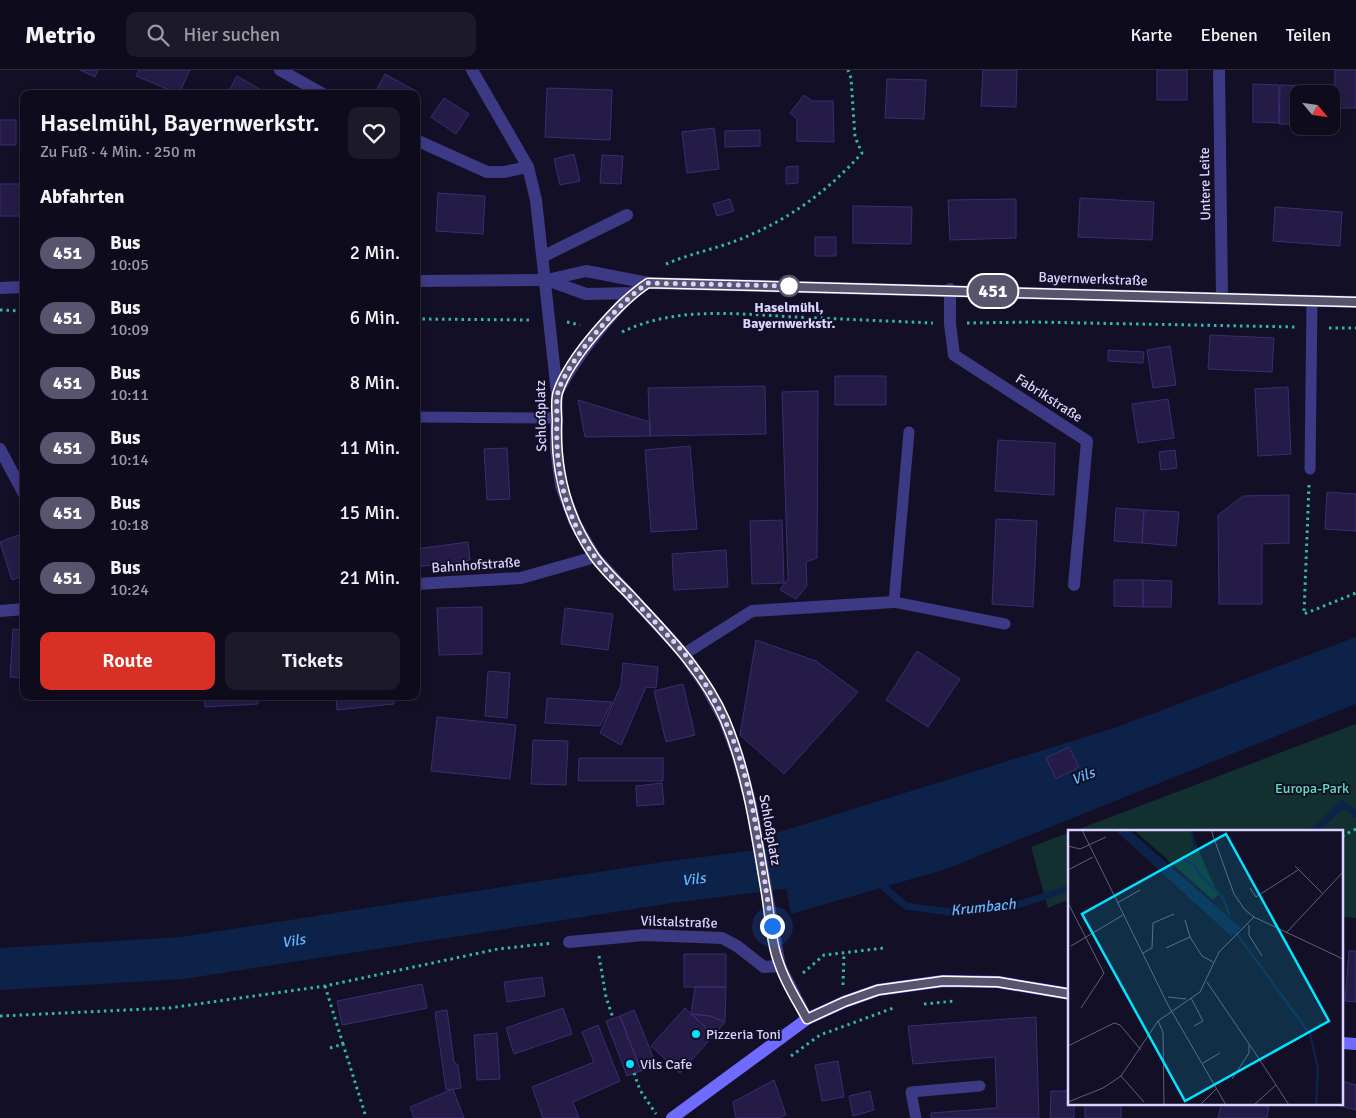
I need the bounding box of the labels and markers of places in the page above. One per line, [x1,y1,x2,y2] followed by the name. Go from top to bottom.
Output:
[778,275,800,297] marker: Haselmühl, Bayernwerkstr.
[743,299,835,332] place label: Haselmühl, Bayernwerkstr.
[706,1026,781,1043] place label: Pizzeria Toni
[690,1028,702,1040] marker: Pizzeria Toni
[640,1056,692,1073] place label: Vils Cafe
[624,1058,636,1070] marker: Vils Cafe

